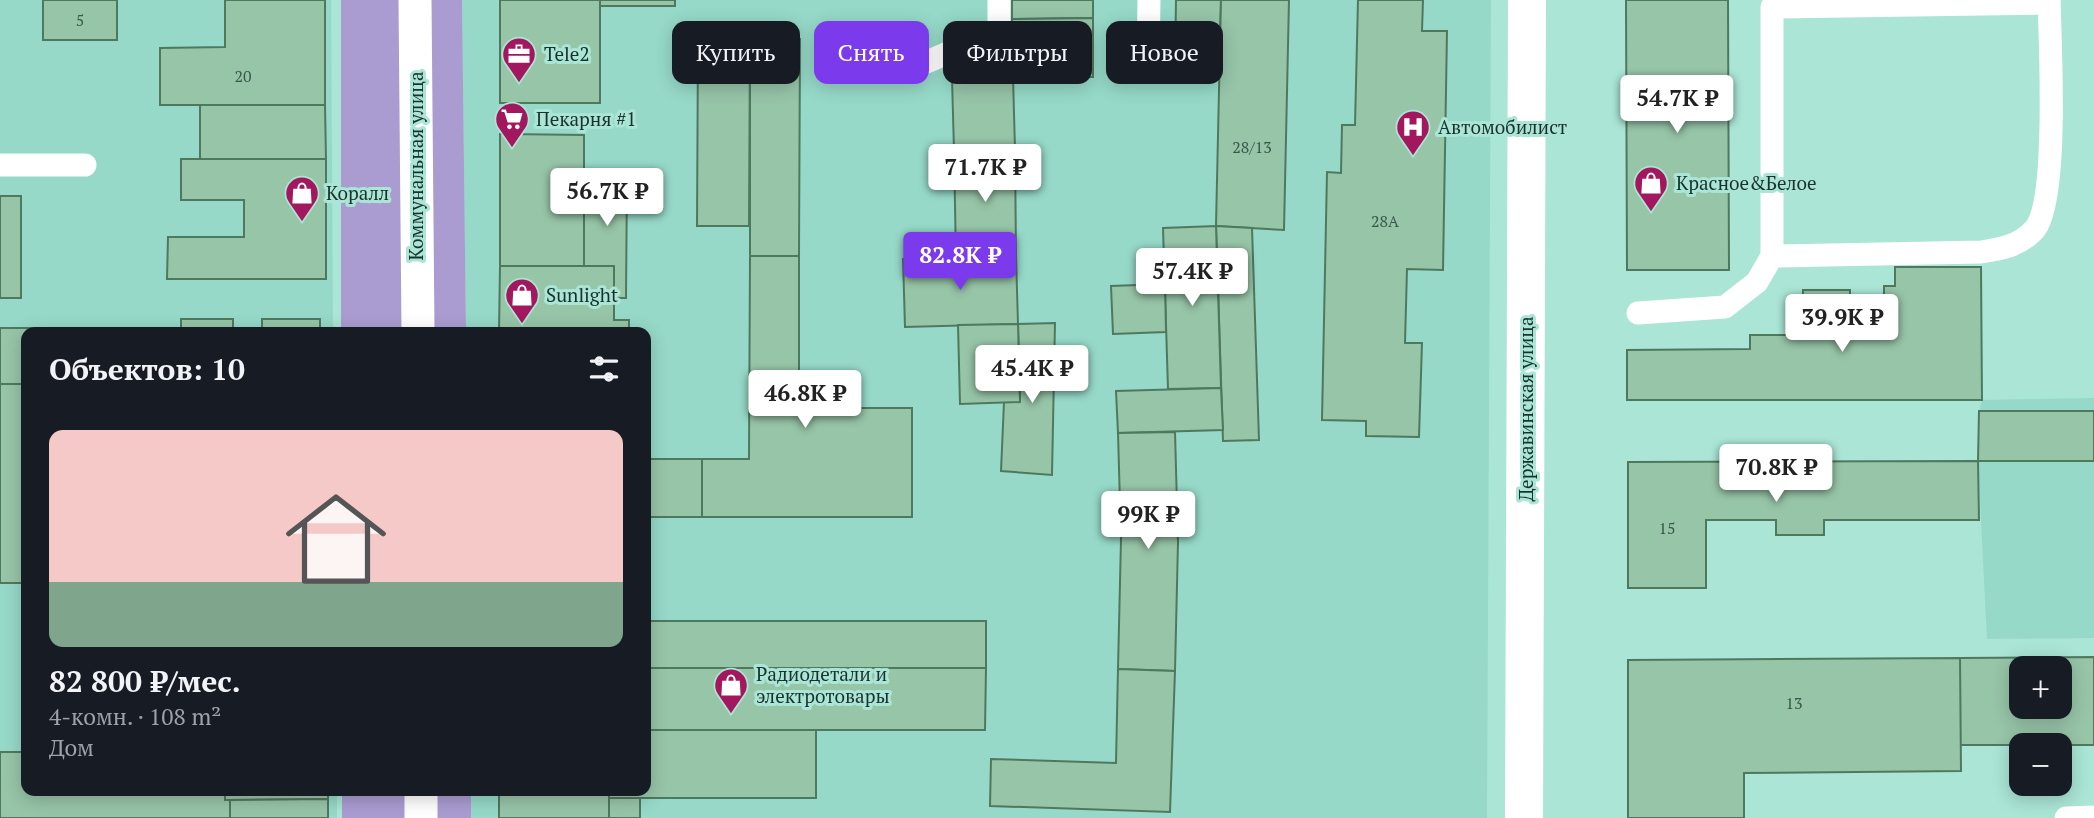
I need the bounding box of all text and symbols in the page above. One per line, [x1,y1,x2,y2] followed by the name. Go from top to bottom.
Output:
[76,9,84,31] house number: 5
[672,21,800,84] chip: Купить
[814,21,929,84] chip: Снять
[943,21,1092,84] chip: Фильтры
[1106,21,1223,84] chip: Новое
[500,35,538,84] office icon: Tele2
[544,41,590,66] place label: Tele2
[234,65,252,87] house number: 20
[403,71,428,261] street label: Коммунальная улица
[1612,76,1742,135] pin: 54.7K ₽
[1636,82,1718,113] text: 54.7K ₽
[493,100,531,149] supermarket icon: Пекарня #1
[536,106,636,131] place label: Пекарня #1
[1394,108,1432,157] hospital icon: Автомобилист
[1438,114,1567,139] place label: Автомобилист
[1232,136,1272,158] house number: 28/13
[920,144,1050,204] pin: 71.7K ₽
[944,151,1026,182] text: 71.7K ₽
[1632,164,1670,213] shop icon: Красное&Белое
[542,168,672,228] pin: 56.7K ₽
[1676,170,1817,195] place label: Красное&Белое
[283,174,321,223] shop icon: Коралл
[566,175,648,206] text: 56.7K ₽
[326,180,389,205] place label: Коралл
[1371,210,1399,232] house number: 28А
[895,232,1025,292] pin: 82.8K ₽
[919,239,1001,270] text: 82.8K ₽
[1127,248,1257,308] pin: 57.4K ₽
[1152,255,1232,286] text: 57.4K ₽
[503,276,541,325] shop icon: Sunlight
[546,282,618,307] place label: Sunlight
[1777,294,1907,354] pin: 39.9K ₽
[1801,301,1883,332] text: 39.9K ₽
[1513,316,1538,502] street label: Державинская улица
[967,346,1097,405] pin: 45.4K ₽
[49,349,245,389] text: Объектов: 10
[585,350,623,388] icon: filters
[991,352,1073,383] text: 45.4K ₽
[740,370,870,430] pin: 46.8K ₽
[764,377,846,408] text: 46.8K ₽
[1711,444,1841,504] pin: 70.8K ₽
[1735,451,1817,482] text: 70.8K ₽
[273,476,399,602] icon: home
[1099,491,1197,551] pin: 99K ₽
[1117,498,1179,529] text: 99K ₽
[1658,517,1676,539] house number: 15
[2009,656,2072,796] map controls
[2009,656,2072,719] button: +
[49,661,241,701] text: 82 800 ₽/мес.
[756,661,890,708] place label: Радиодетали и электротовары
[712,666,750,715] shop icon: Радиодетали и электротовары
[1785,692,1803,714] house number: 13
[49,701,221,732] text: 4-комн. · 108 m²
[49,732,94,763] text: Дом
[2009,733,2072,796] button: −

